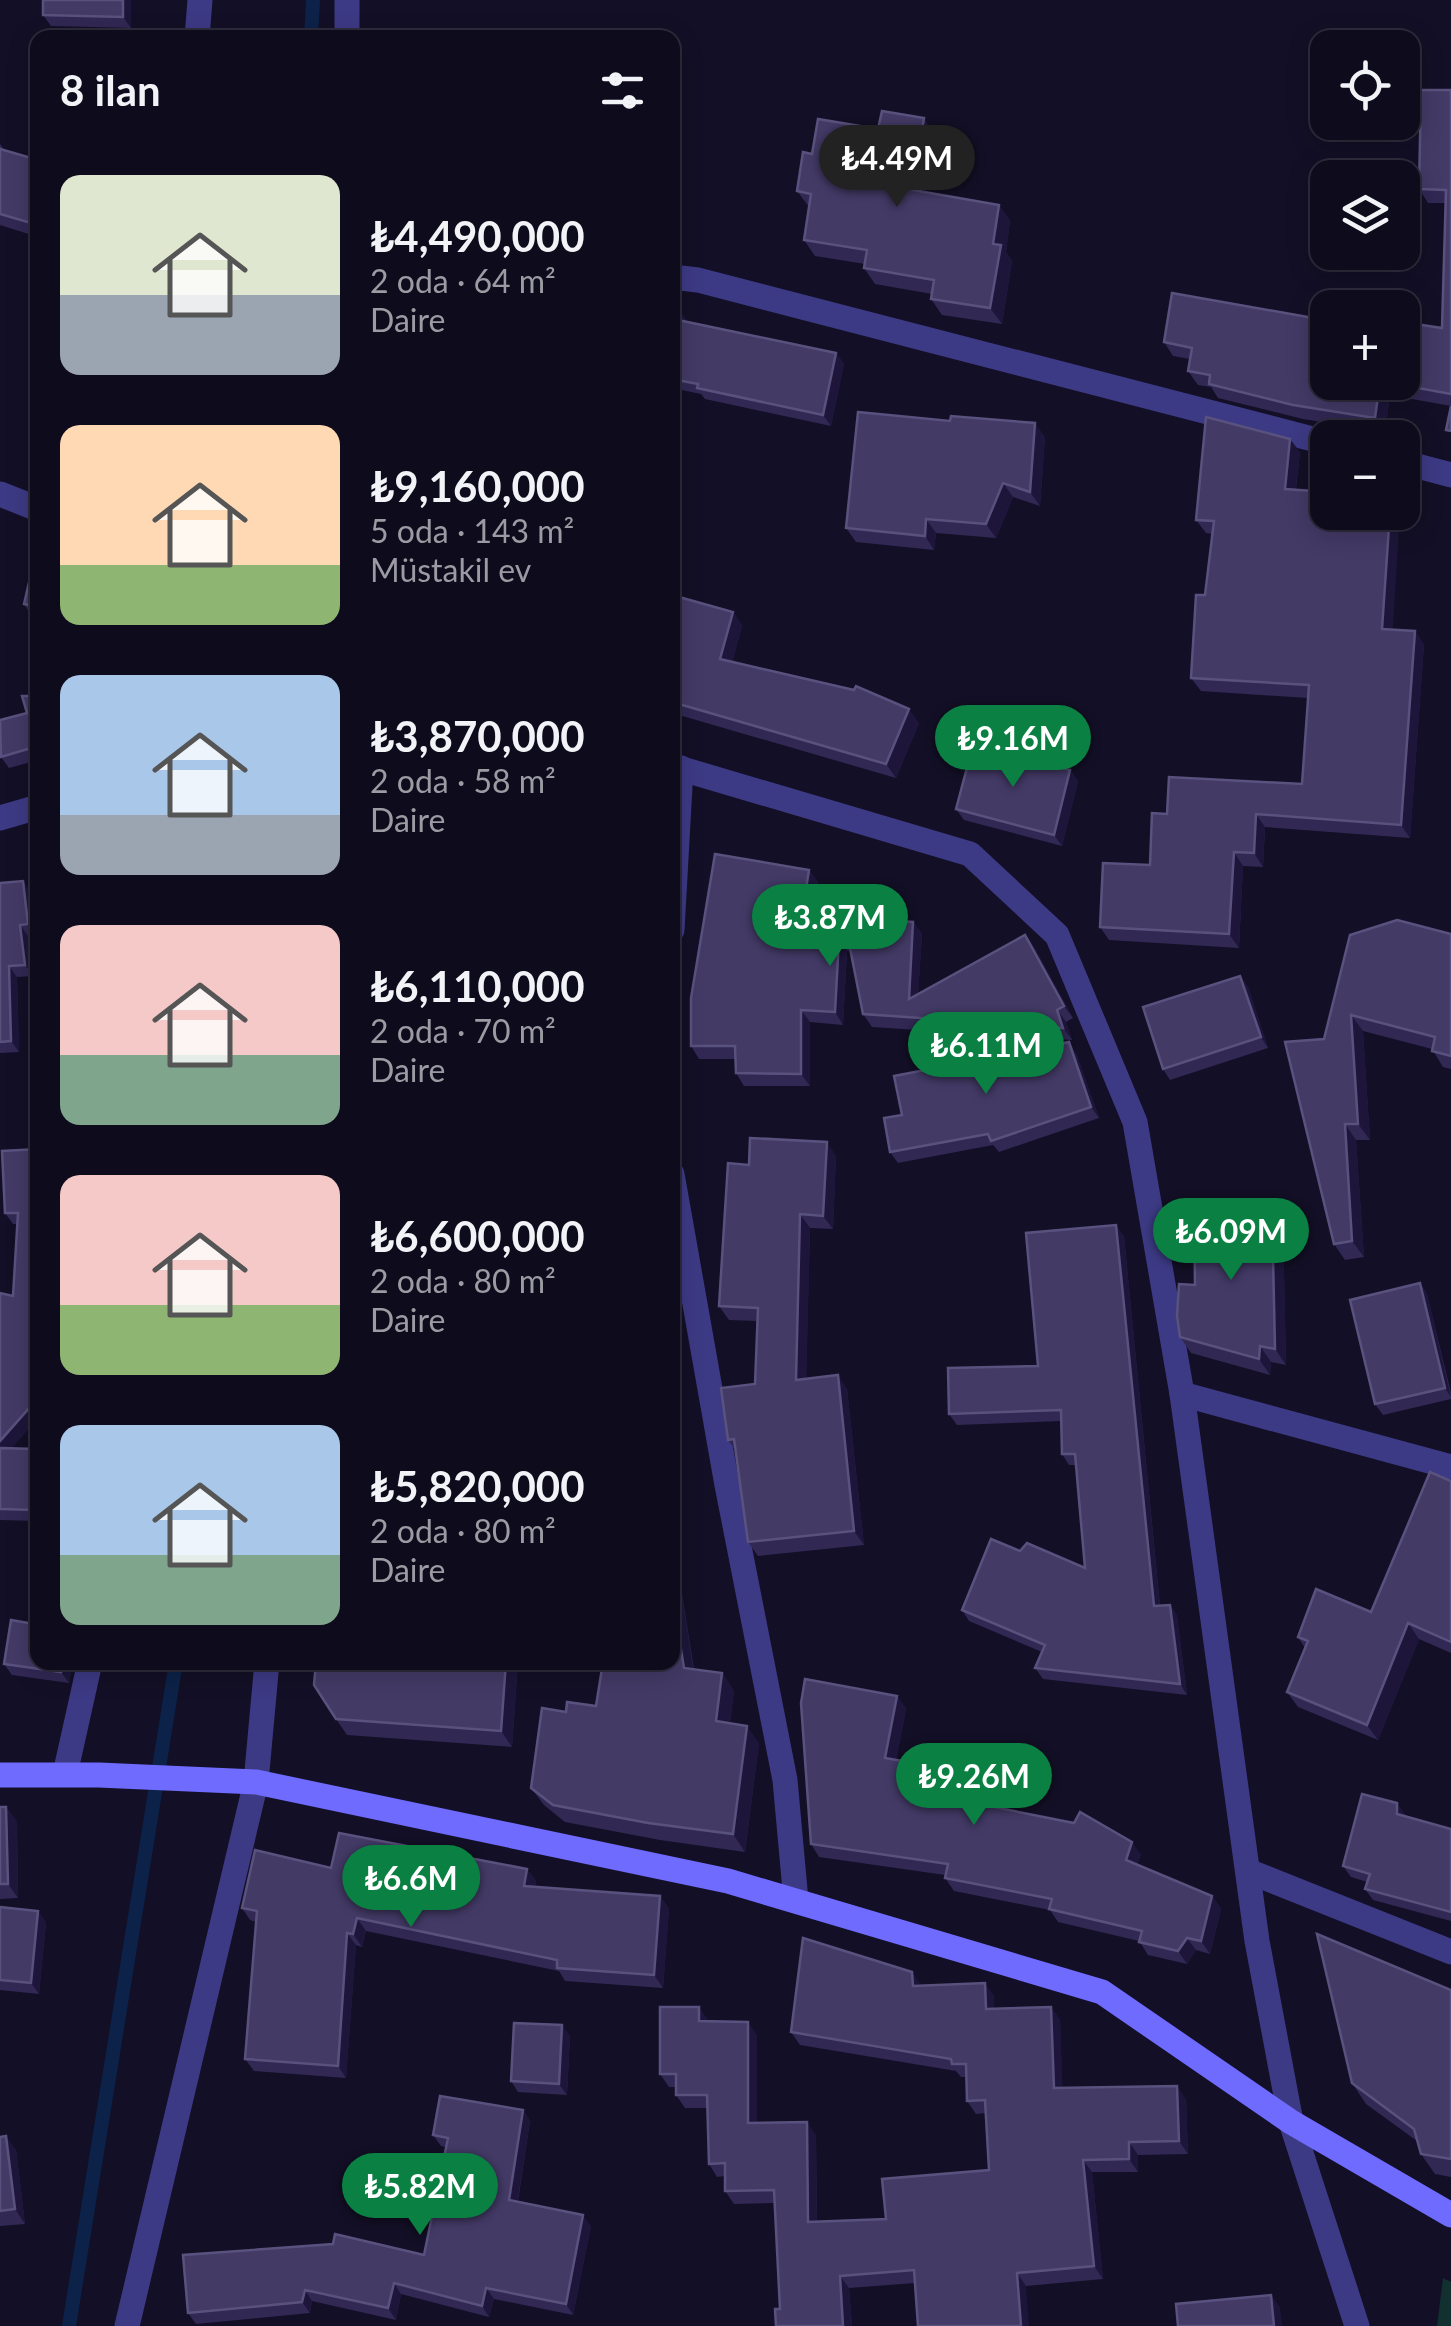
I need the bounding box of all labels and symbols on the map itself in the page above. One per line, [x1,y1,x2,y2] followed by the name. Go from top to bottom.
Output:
[816,125,978,210] pin: ₺4.49M
[932,705,1094,790] pin: ₺9.16M
[749,884,911,969] pin: ₺3.87M
[905,1012,1067,1097] pin: ₺6.11M
[1150,1198,1312,1283] pin: ₺6.09M
[893,1743,1055,1828] pin: ₺9.26M
[341,1845,481,1930] pin: ₺6.6M
[339,2153,501,2238] pin: ₺5.82M

